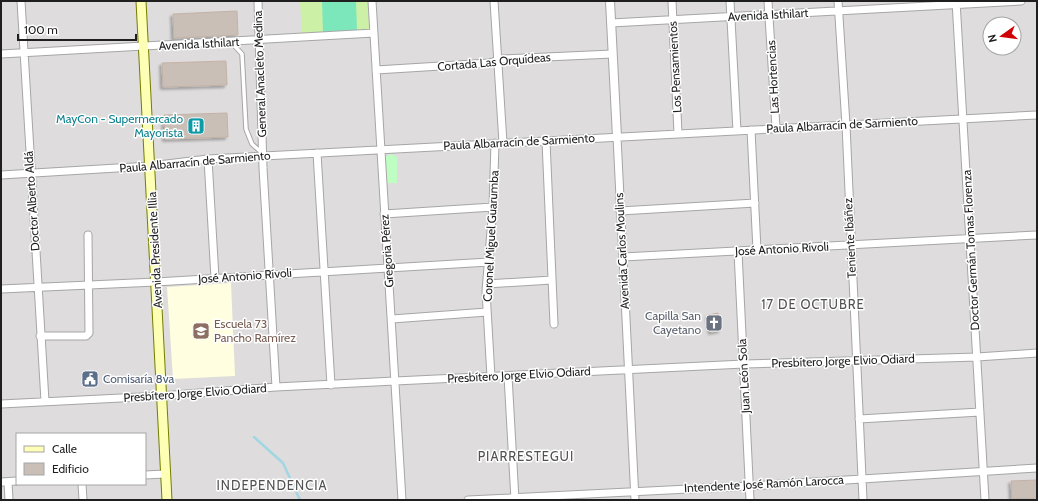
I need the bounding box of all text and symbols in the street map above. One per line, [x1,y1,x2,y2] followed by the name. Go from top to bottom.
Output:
[727,5,809,24] street label: Avenida Isthilart
[250,10,269,138] street label: General Anacleto Medina
[18,16,136,42] scale bar
[982,16,1022,56] north arrow
[665,21,684,113] street label: Los Pensamientos
[24,22,58,37] text: 100 m
[985,33,1000,44] text: N
[158,34,240,53] street label: Avenida Isthilart
[763,40,782,114] street label: Las Hortencias
[437,49,551,74] street label: Cortada Las Orquídeas
[56,111,183,140] place label: MayCon - Supermercado Mayorista
[766,113,919,136] street label: Paula Albarracín de Sarmiento
[186,116,206,136] building icon: MayCon - Supermercado Mayorista
[443,130,596,153] street label: Paula Albarracín de Sarmiento
[119,147,272,176] street label: Paula Albarracín de Sarmiento
[21,150,42,252] street label: Doctor Alberto Aldá
[959,169,982,331] street label: Doctor Germán Tomas Florenza
[480,170,501,302] street label: Coronel Miguel Guarumba
[144,191,165,309] street label: Avenida Presidente Illia
[611,192,632,310] street label: Avenida Carlos Moulins
[840,197,859,279] street label: Teniente Ibáñez
[376,214,397,288] street label: Gregoria Pérez
[734,239,829,259] street label: José Antonio Rívoli
[197,265,292,286] street label: José Antonio Rívoli
[761,296,865,312] district label: 17 DE OCTUBRE
[645,308,701,337] place label: Capilla San Cayetano
[704,313,724,333] church icon: Capilla San Cayetano
[214,316,296,345] place label: Escuela 73 Pancho Ramírez
[191,321,211,341] school or university icon: Escuela 73 Pancho Ramírez
[734,338,753,415] street label: Juan León Sola
[771,351,915,370] street label: Presbítero Jorge Elvio Odiard
[447,363,591,386] street label: Presbítero Jorge Elvio Odiard
[80,369,100,389] public building icon: Comisaría 8va
[103,371,175,386] place label: Comisaría 8va
[123,380,267,405] street label: Presbítero Jorge Elvio Odiard
[16,433,146,485] legend
[52,441,77,456] text: Calle
[478,448,574,464] district label: PIARRESTEGUI
[52,461,89,476] text: Edificio
[684,472,845,495] street label: Intendente José Ramón Larocca
[216,477,328,493] district label: INDEPENDENCIA

